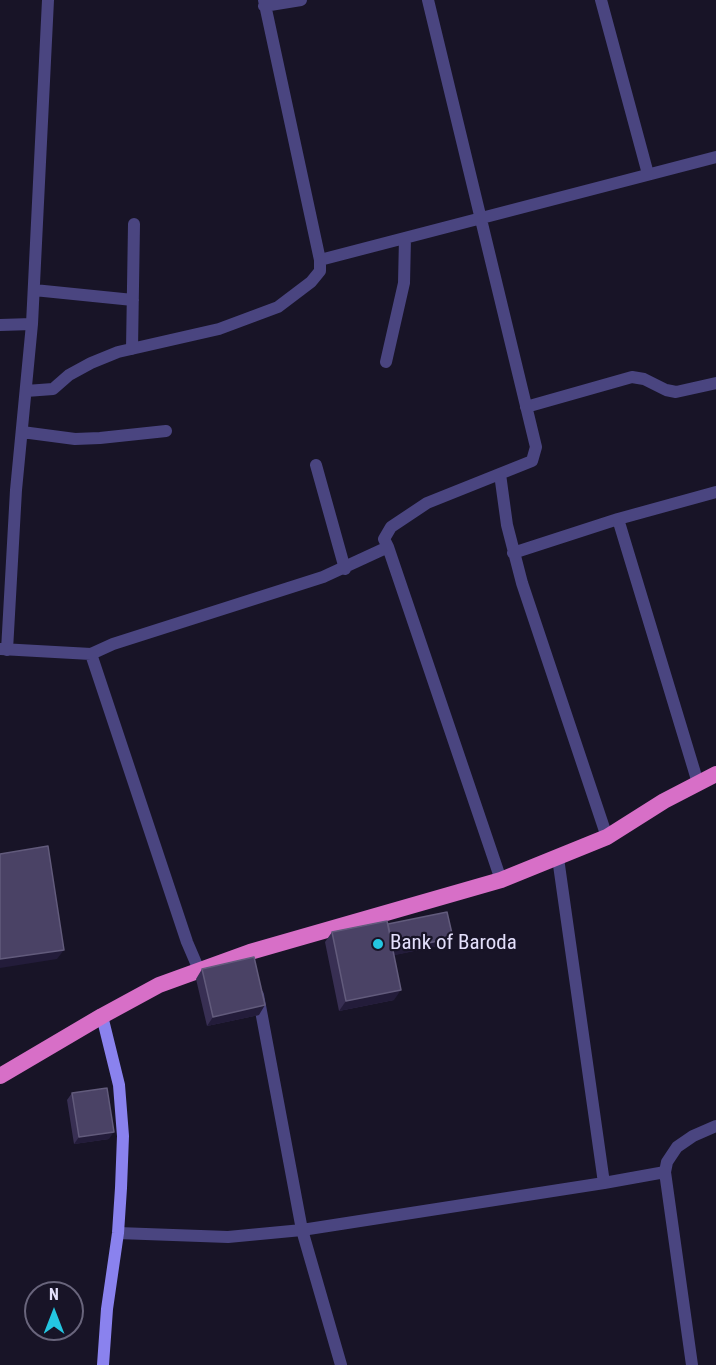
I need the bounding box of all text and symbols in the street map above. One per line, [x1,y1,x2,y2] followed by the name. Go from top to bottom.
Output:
[390,931,517,957] place label: Bank of Baroda
[371,937,385,951] marker: Bank of Baroda
[24,1281,84,1341] north arrow
[49,1285,59,1304] text: N

